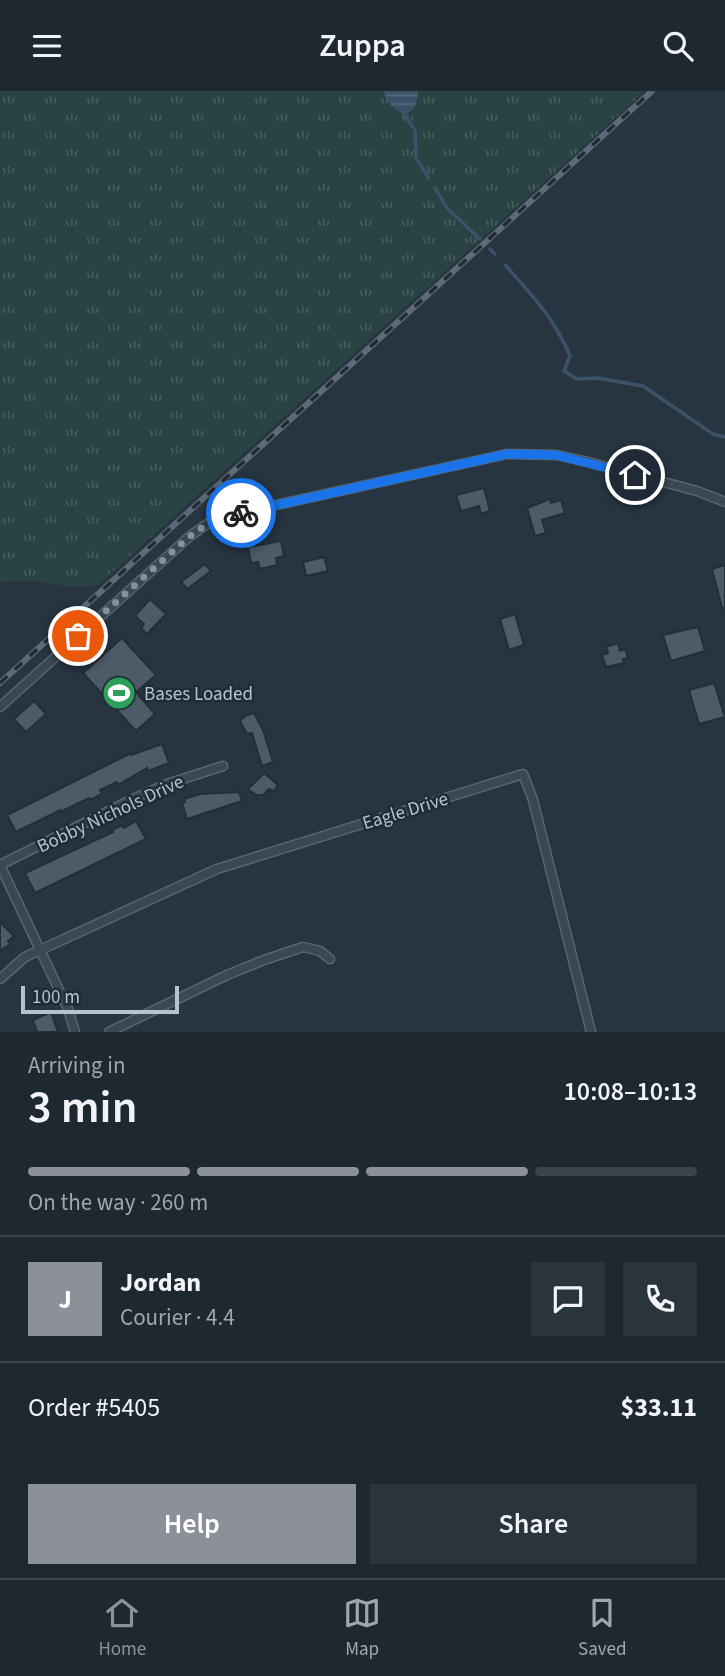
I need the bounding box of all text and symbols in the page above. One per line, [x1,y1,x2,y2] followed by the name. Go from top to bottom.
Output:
[319,23,406,69] text: Zuppa
[28,27,66,65] icon: menu
[659,27,697,65] icon: search
[605,445,665,505] pin
[616,456,654,494] icon: home
[206,478,276,548] courier
[222,494,260,532] icon: bike
[48,606,108,666] pin
[59,617,97,655] icon: bag
[100,674,138,712] sports icon: Bases Loaded
[144,681,253,708] place label: Bases Loaded
[33,768,188,860] street label: Bobby Nichols Drive
[359,786,452,837] street label: Eagle Drive
[21,983,178,1015] scale bar
[32,984,80,1011] text: 100 m
[28,1049,126,1082] text: Arriving in
[564,1073,697,1110] text: 10:08–10:13
[28,1075,137,1140] text: 3 min
[28,1186,208,1219] text: On the way · 260 m
[531,1262,605,1336] button: chat
[623,1262,697,1336] button: phone
[120,1264,201,1301] text: Jordan
[58,1281,72,1318] text: J
[120,1301,235,1334] text: Courier · 4.4
[28,1389,160,1426] text: Order #5405
[621,1389,697,1426] text: $33.11
[28,1484,356,1564] button: Help
[370,1484,697,1564] button: Share
[98,1594,146,1663] tab: Home
[343,1594,381,1663] tab: Map
[578,1594,627,1663] tab: Saved

